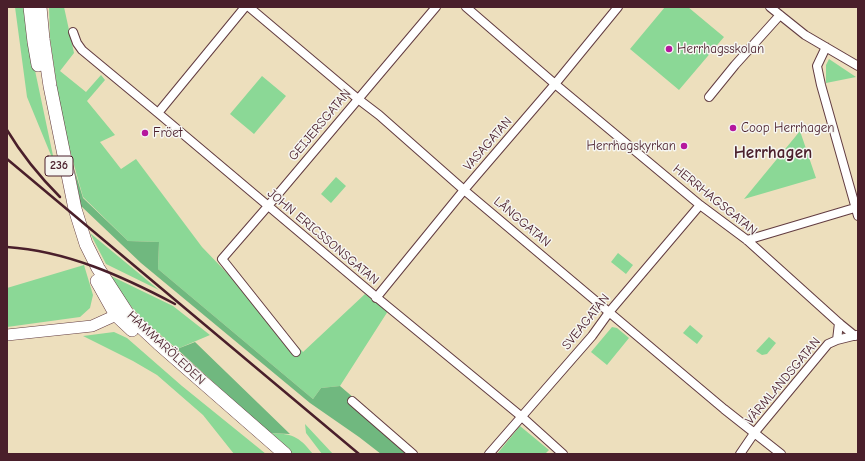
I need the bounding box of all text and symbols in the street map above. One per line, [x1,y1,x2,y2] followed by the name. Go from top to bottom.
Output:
[677,41,764,57] place label: Herrhagsskolan
[664,44,674,54] marker: Herrhagsskolan
[286,86,354,164] street label: GEIJERSGATAN
[460,114,516,174] street label: VASAGATAN
[741,120,834,136] place label: Coop Herrhagen
[728,123,738,133] marker: Coop Herrhagen
[153,125,182,141] place label: Fröet
[140,128,150,138] marker: Fröet
[587,138,676,154] place label: Herrhagskyrkan
[679,141,689,151] marker: Herrhagskyrkan
[734,143,812,163] district label: Herrhagen
[45,156,73,176] road number: 236
[670,161,760,239] street label: HERRHAGSGATAN
[264,186,382,288] street label: JOHN ERICSSONSGATAN
[490,194,554,250] street label: LÅNGGATAN
[559,291,613,353] street label: SVEAGATAN
[124,308,208,388] street label: HAMMARÖLEDEN
[742,334,824,428] street label: VÄRMLANDSGATAN

